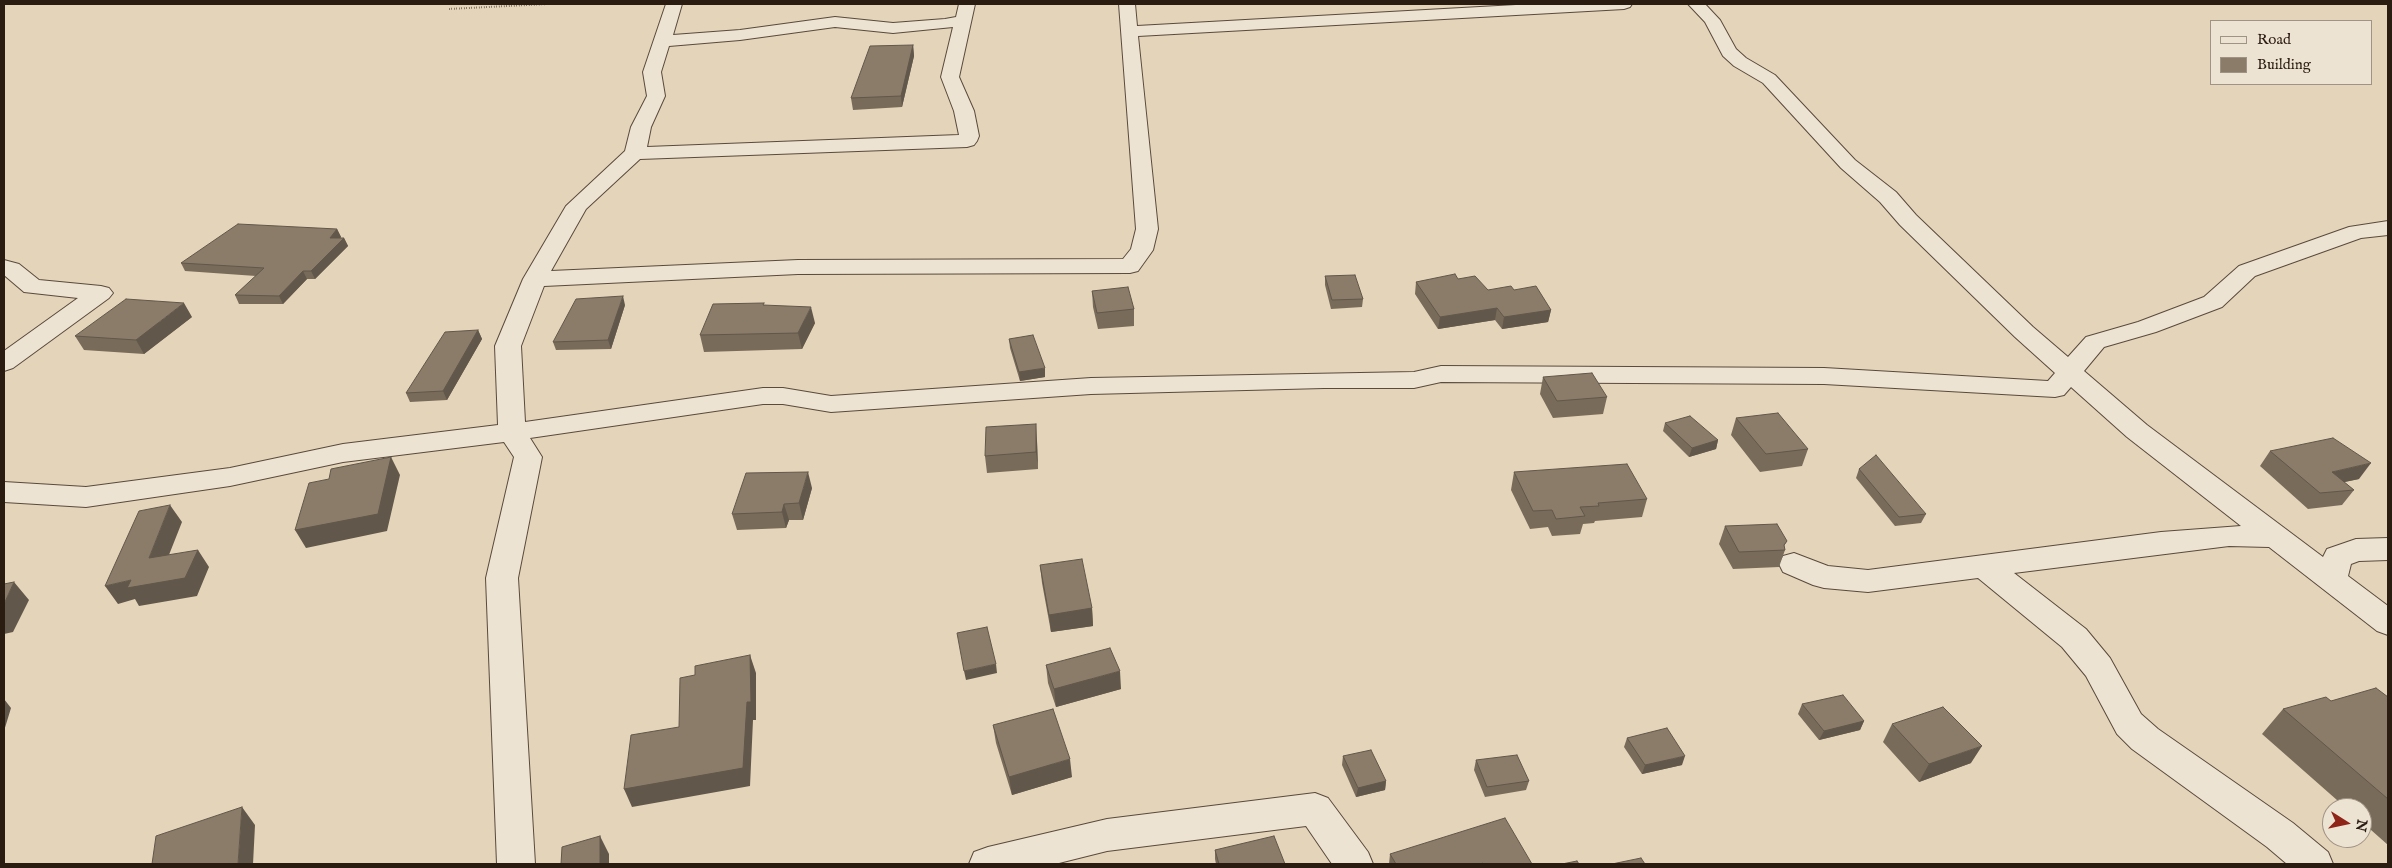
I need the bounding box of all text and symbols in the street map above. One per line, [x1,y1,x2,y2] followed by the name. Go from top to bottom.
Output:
[2210,20,2372,85] legend
[2257,30,2291,49] text: Road
[2257,55,2311,74] text: Building
[2322,798,2372,848] north arrow
[2351,818,2371,833] text: N

